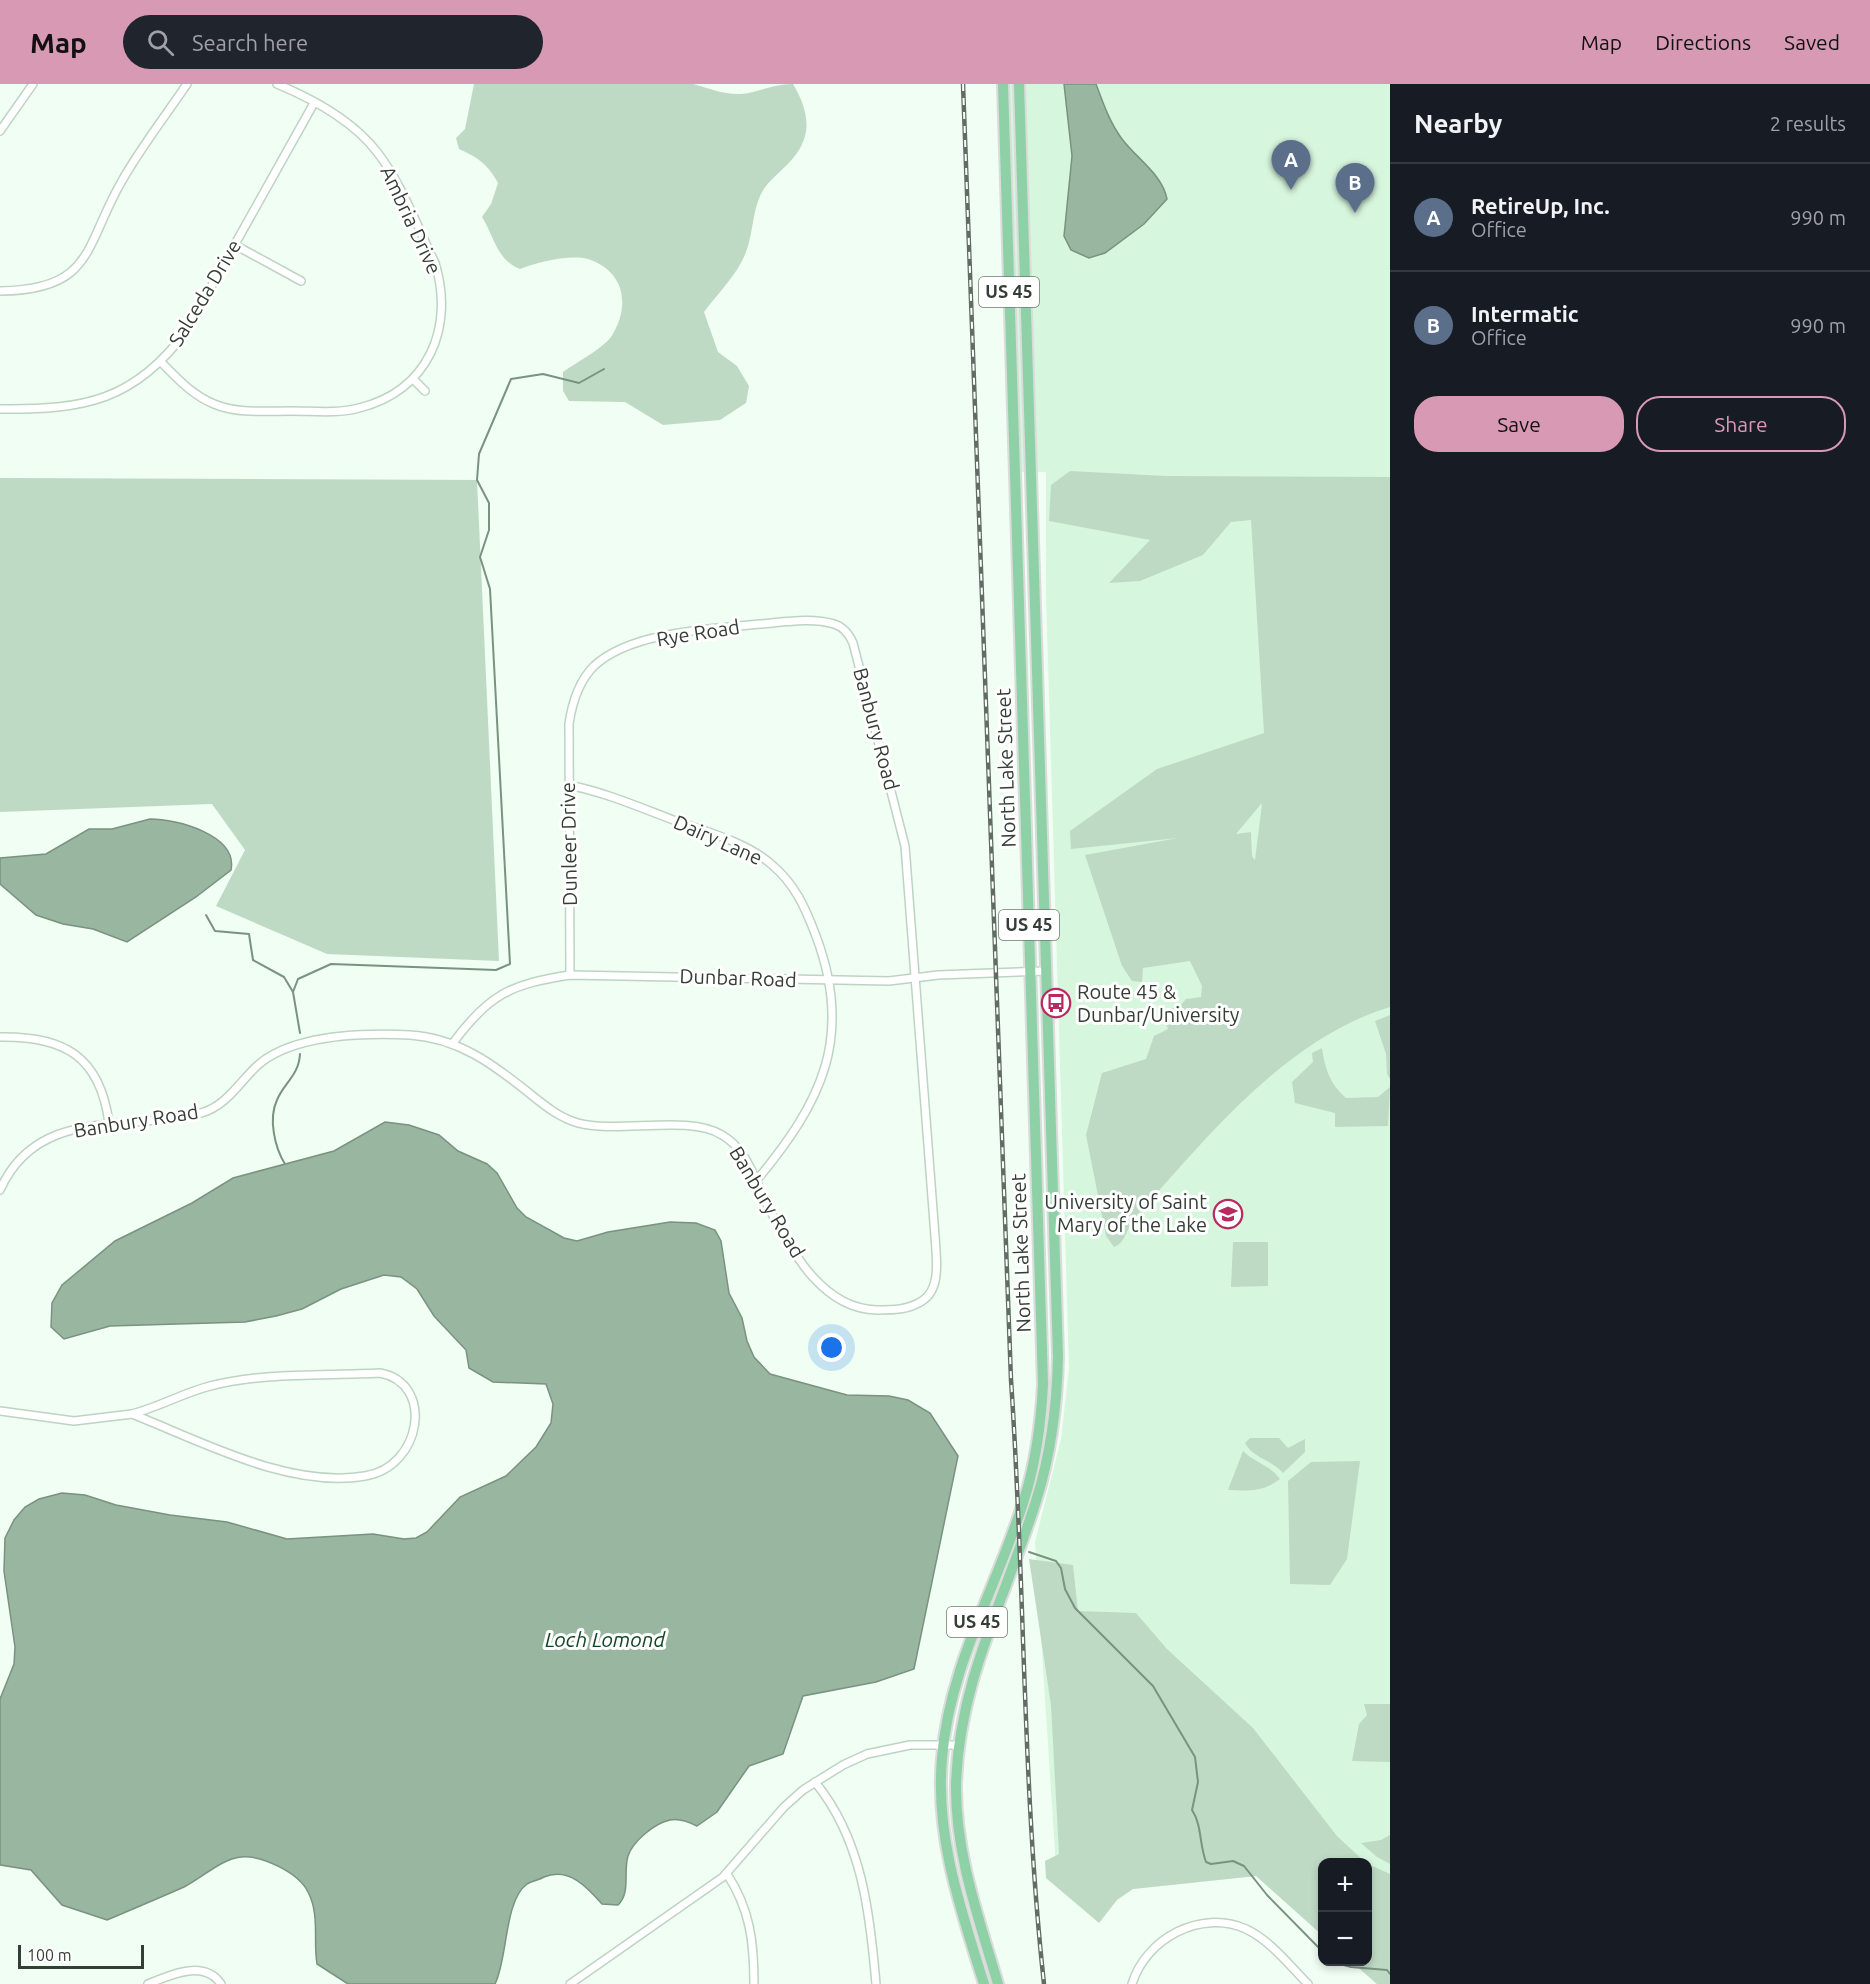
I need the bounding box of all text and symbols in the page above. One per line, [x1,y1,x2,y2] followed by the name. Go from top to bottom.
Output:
[123,15,543,69] search box
[144,26,177,59] icon: search
[30,27,87,58] text: Map
[192,30,308,55] text: Search here
[1581,30,1622,54] text: Map
[1655,30,1751,54] text: Directions
[1784,30,1840,54] text: Saved
[1414,109,1502,138] text: Nearby
[1770,112,1846,135] text: 2 results
[1272,141,1310,190] pin: A
[376,162,447,277] street label: Ambria Drive
[1336,164,1374,213] pin: B
[1471,193,1610,218] text: RetireUp, Inc.
[1426,206,1441,229] text: A
[1790,206,1846,229] text: 990 m
[1471,218,1527,241] text: Office
[164,235,245,350] street label: Salceda Drive
[979,277,1039,307] road number: US 45
[1471,301,1579,326] text: Intermatic
[1427,314,1440,337] text: B
[1790,314,1846,337] text: 990 m
[1471,326,1527,349] text: Office
[1414,396,1624,452] button: Save
[1636,396,1846,452] button: Share
[655,615,741,650] street label: Rye Road
[849,665,904,793] street label: Banbury Road
[991,688,1020,848] street label: North Lake Street
[556,782,581,906] street label: Dunleer Drive
[670,810,766,869] street label: Dairy Lane
[999,910,1059,940] road number: US 45
[679,964,797,991] street label: Dunbar Road
[1077,980,1240,1026] place label: Route 45 & Dunbar/University
[1040,987,1072,1019] bus stop icon: Route 45 & Dunbar/University
[72,1099,200,1142] street label: Banbury Road
[725,1142,810,1262] street label: Banbury Road
[1006,1173,1035,1333] street label: North Lake Street
[1044,1190,1207,1236] place label: University of Saint Mary of the Lake
[1212,1198,1244,1230] school or university icon: University of Saint Mary of the Lake
[817,1333,846,1362] your location
[947,1607,1007,1637] road number: US 45
[545,1627,666,1651] water label: Loch Lomond
[1318,1858,1372,1966] map controls
[1318,1858,1372,1912] button: +
[1318,1912,1372,1966] button: −
[18,1942,144,1970] scale bar
[27,1946,72,1964] text: 100 m

